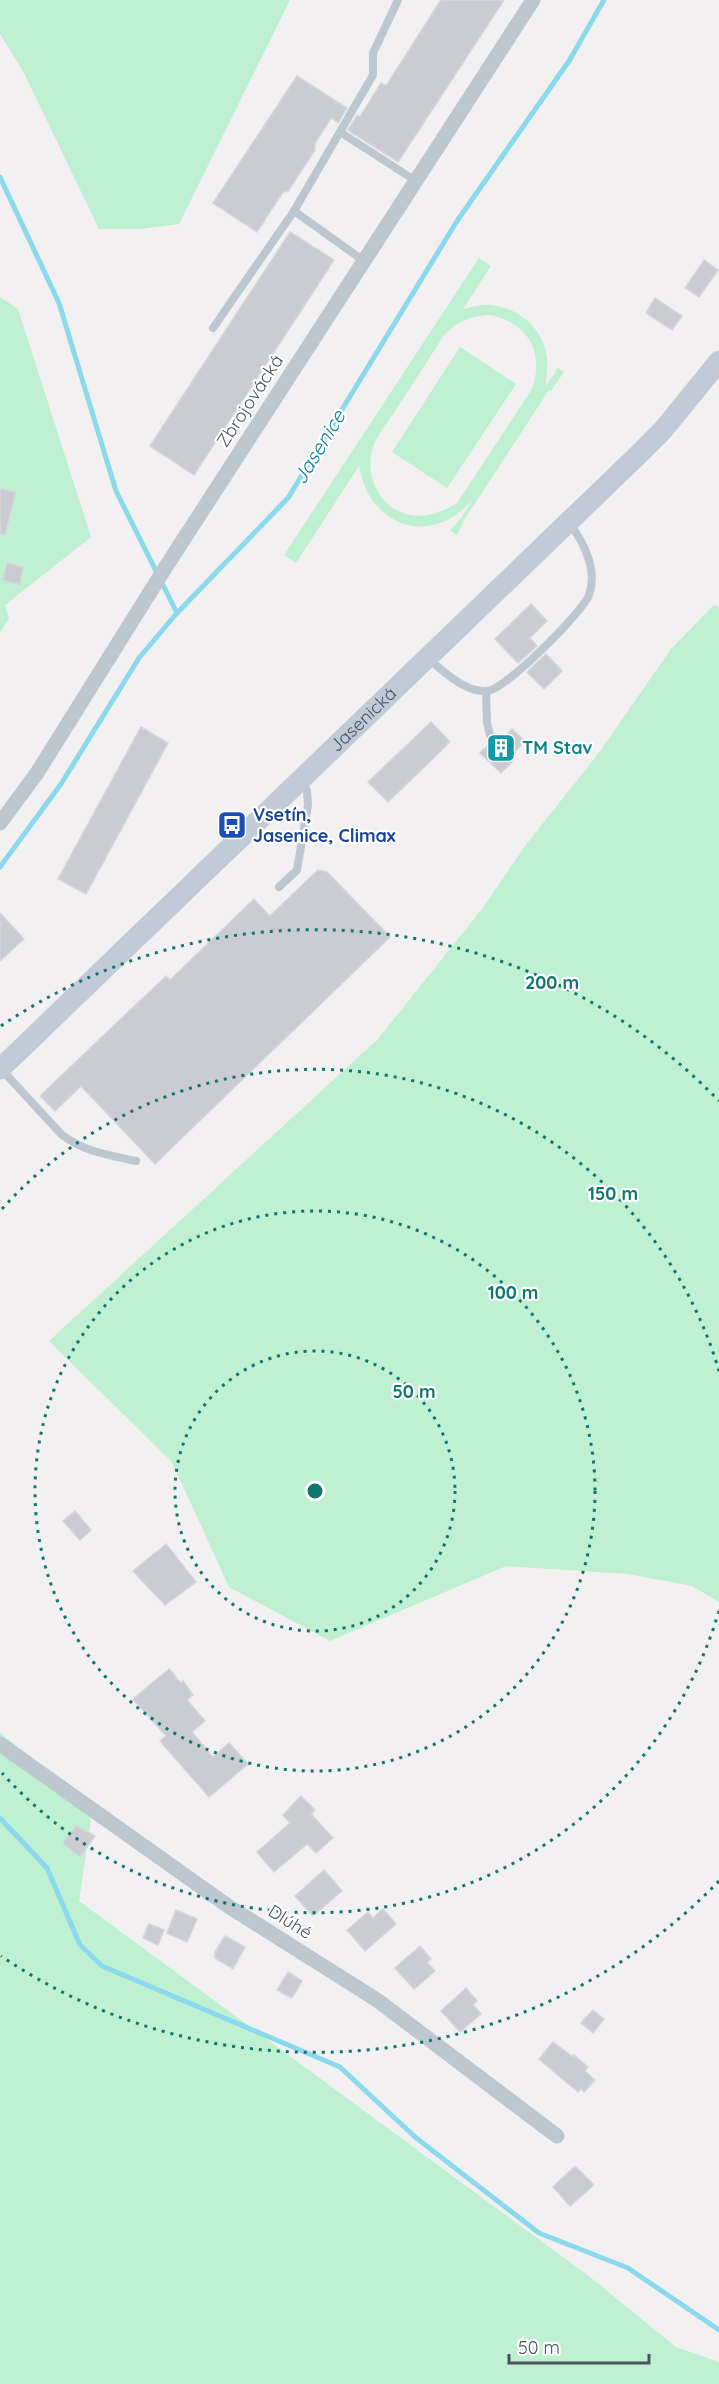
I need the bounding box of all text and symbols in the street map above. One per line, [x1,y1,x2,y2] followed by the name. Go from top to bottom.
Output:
[211,350,288,451] street label: Zbrojovácká
[287,405,351,488] water label: Jasenice
[325,682,401,757] street label: Jasenická
[485,732,517,764] building icon: TM Stav
[522,736,592,759] place label: TM Stav
[253,803,396,847] place label: Vsetín, Jasenice, Climax
[216,809,248,841] bus stop icon: Vsetín, Jasenice, Climax
[525,971,579,994] text: 200 m
[588,1182,638,1205] text: 150 m
[488,1281,538,1304] text: 100 m
[392,1380,436,1403] text: 50 m
[305,1481,325,1501] centre of rings
[264,1899,317,1944] street label: Dlúhé
[509,2327,648,2365] scale bar
[518,2336,560,2359] text: 50 m

